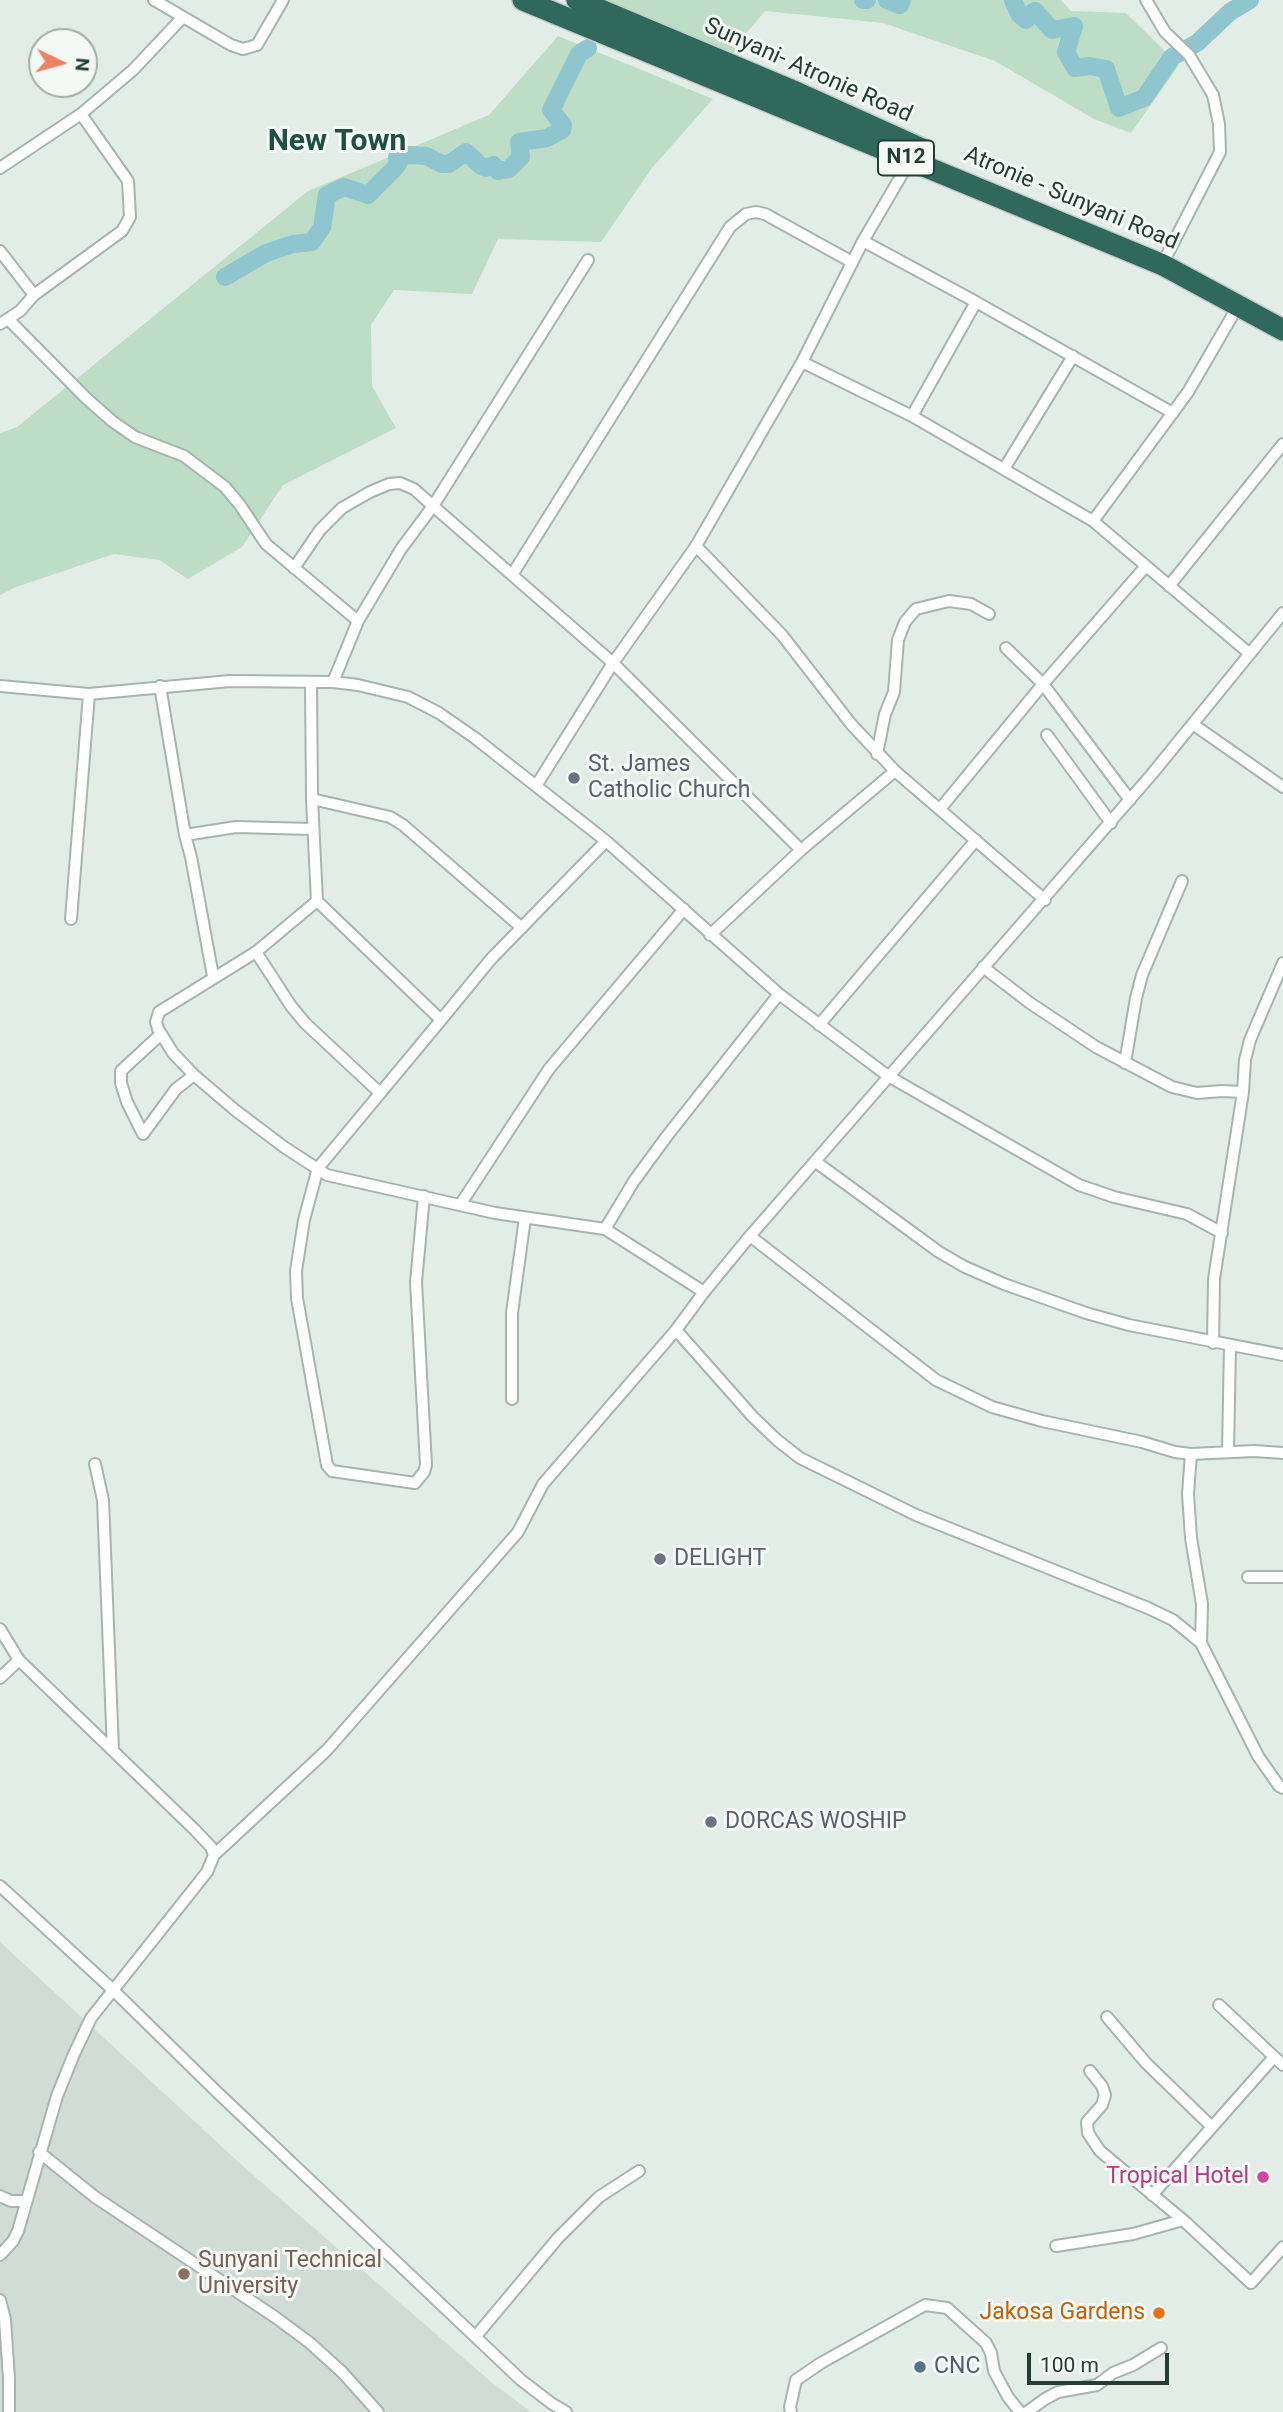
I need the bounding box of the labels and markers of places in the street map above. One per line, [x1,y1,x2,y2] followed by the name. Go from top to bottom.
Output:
[588,751,750,805] place label: St. James Catholic Church
[566,770,582,786] marker: St. James Catholic Church
[674,1545,766,1573] place label: DELIGHT
[652,1551,668,1567] marker: DELIGHT
[725,1808,906,1836] place label: DORCAS WOSHIP
[703,1814,719,1830] marker: DORCAS WOSHIP
[1106,2163,1249,2191] place label: Tropical Hotel
[1255,2169,1271,2185] marker: Tropical Hotel
[198,2247,382,2301] place label: Sunyani Technical University
[176,2266,192,2282] marker: Sunyani Technical University
[979,2299,1145,2327] place label: Jakosa Gardens
[1151,2305,1167,2321] marker: Jakosa Gardens
[934,2353,980,2381] place label: CNC
[912,2359,928,2375] marker: CNC

